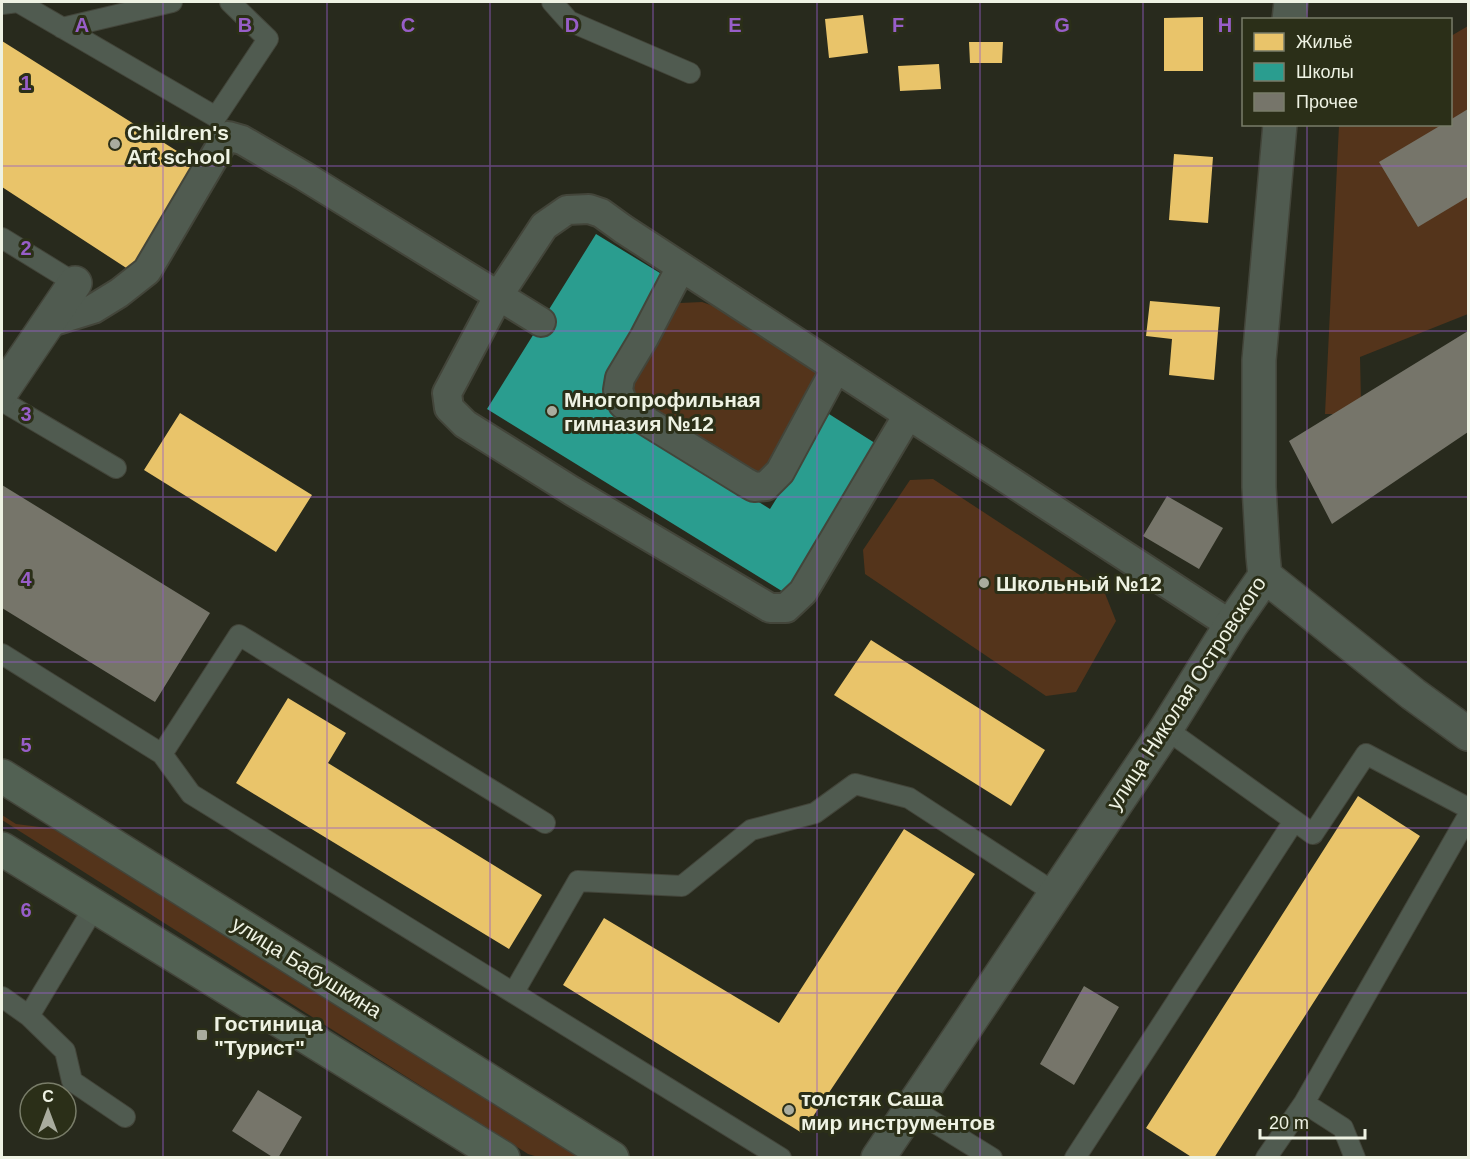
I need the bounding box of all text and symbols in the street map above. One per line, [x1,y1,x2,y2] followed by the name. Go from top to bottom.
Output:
[75,14,89,36] text: A
[238,14,252,36] text: B
[401,14,415,36] text: C
[565,14,579,36] text: D
[728,14,742,36] text: E
[892,14,904,36] text: F
[1054,14,1070,36] text: G
[1218,14,1232,36] text: H
[1242,18,1452,126] legend
[1296,32,1353,52] text: Жильё
[1296,62,1354,82] text: Школы
[20,72,32,94] text: 1
[1296,92,1358,112] text: Прочее
[127,121,231,168] place label: Children's Art school
[108,137,122,151] marker: Children's Art school
[20,237,32,259] text: 2
[564,388,761,435] place label: Многопрофильная гимназия №12
[20,403,32,425] text: 3
[545,404,559,418] marker: Многопрофильная гимназия №12
[20,568,32,590] text: 4
[996,572,1162,595] place label: Школьный №12
[1102,572,1270,814] street label: улица Николая Островского
[977,576,991,590] marker: Школьный №12
[20,734,32,756] text: 5
[20,899,32,921] text: 6
[228,912,386,1023] street label: улица Бабушкина
[214,1012,323,1059] place label: Гостиница "Турист"
[195,1028,209,1042] marker: Гостиница "Турист"
[18,1081,78,1141] north arrow
[801,1087,995,1134] place label: толстяк Саша мир инструментов
[42,1088,54,1105] text: С
[1260,1102,1365,1140] scale bar
[782,1103,796,1117] marker: толстяк Саша мир инструментов
[1269,1113,1309,1133] text: 20 m

